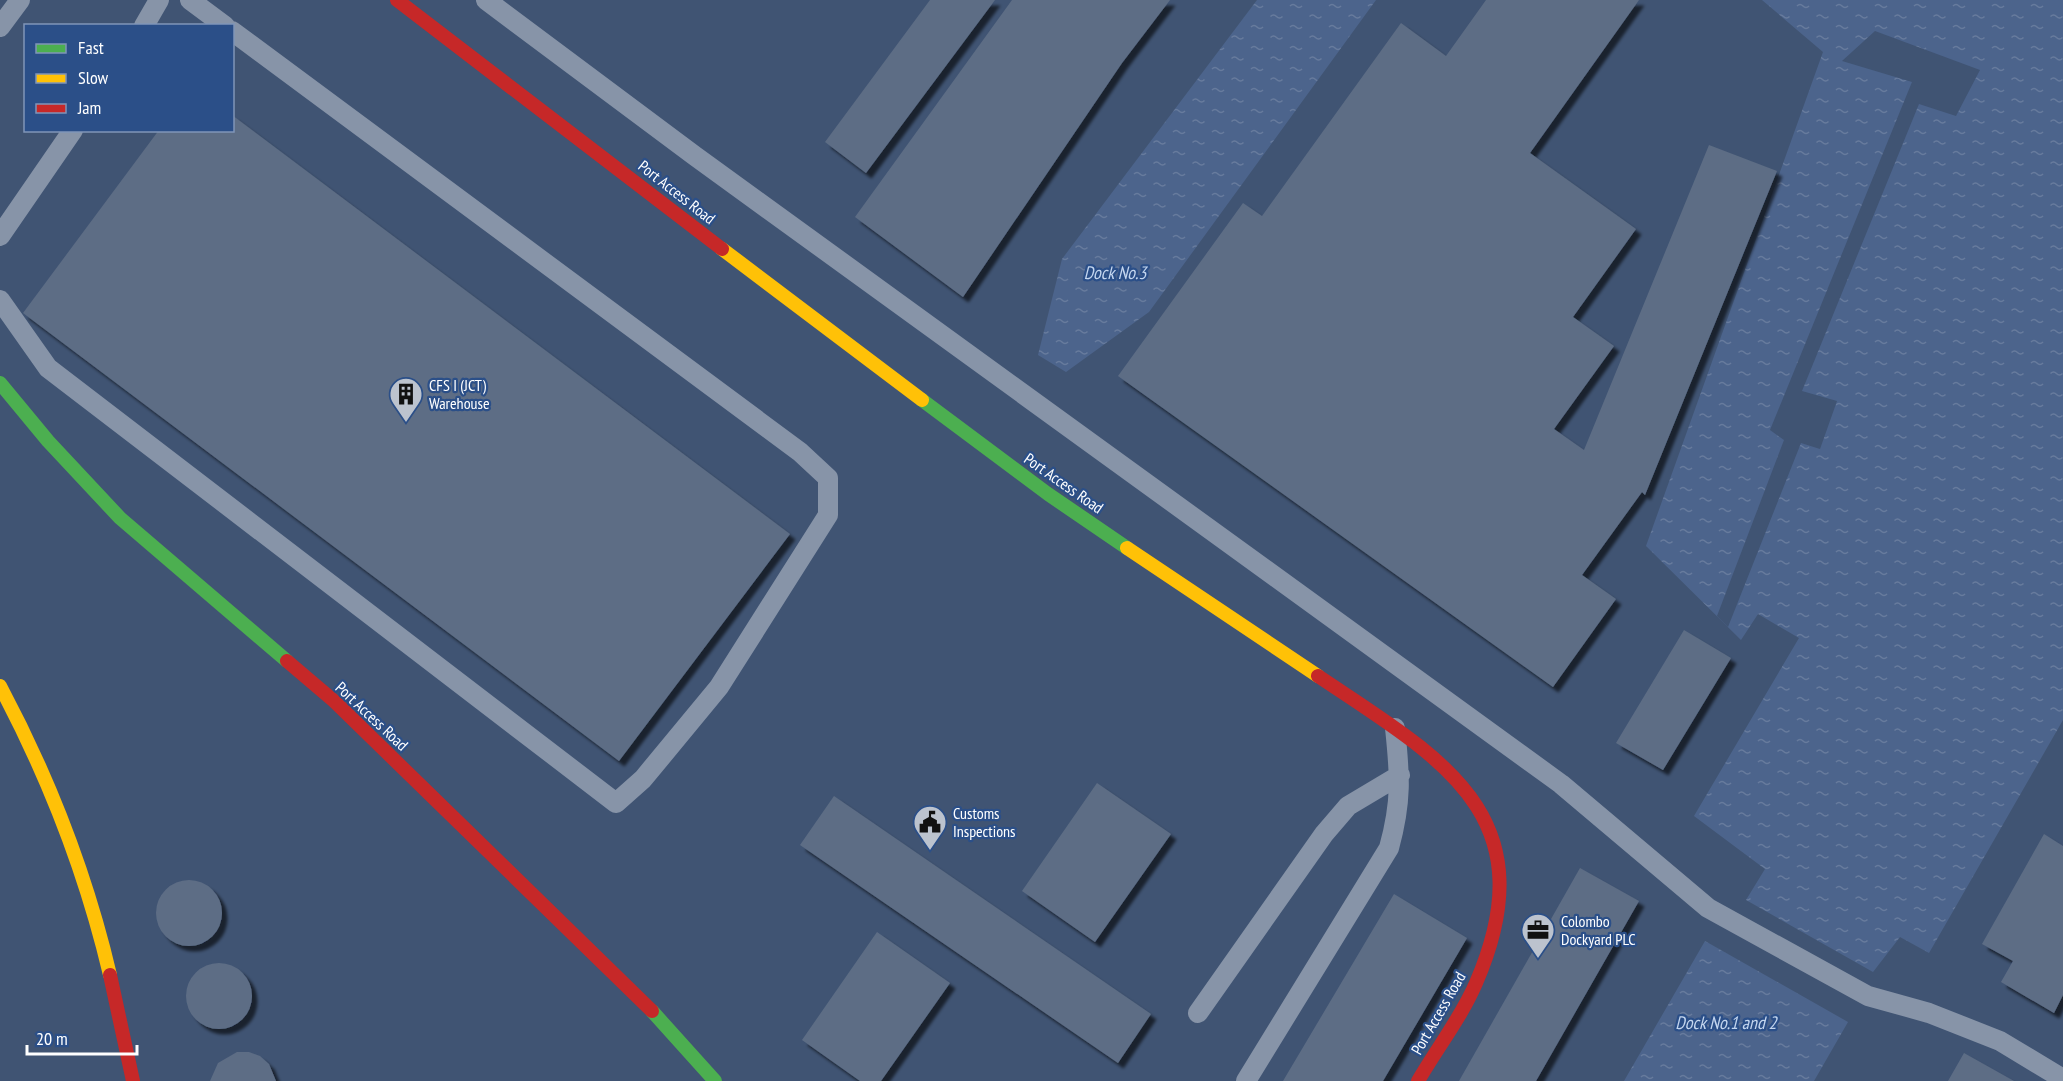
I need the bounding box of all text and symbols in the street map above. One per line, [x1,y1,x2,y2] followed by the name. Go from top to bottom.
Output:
[24,24,234,132] legend
[78,36,104,59] text: Fast
[78,66,109,89] text: Slow
[77,96,101,119] text: Jam
[635,156,720,228] street label: Port Access Road
[1084,261,1148,284] water label: Dock No.3
[429,375,490,413] place label: CFS I (JCT) Warehouse
[388,376,424,423] building icon: CFS I (JCT) Warehouse
[1021,448,1108,518] street label: Port Access Road
[331,677,413,755] street label: Port Access Road
[953,803,1016,841] place label: Customs Inspections
[912,804,948,851] public building icon: Customs Inspections
[1561,911,1636,949] place label: Colombo Dockyard PLC
[1520,912,1556,959] office icon: Colombo Dockyard PLC
[1406,968,1470,1058] street label: Port Access Road
[1675,1011,1779,1034] water label: Dock No.1 and 2
[27,1018,136,1056] scale bar
[36,1027,68,1050] text: 20 m

